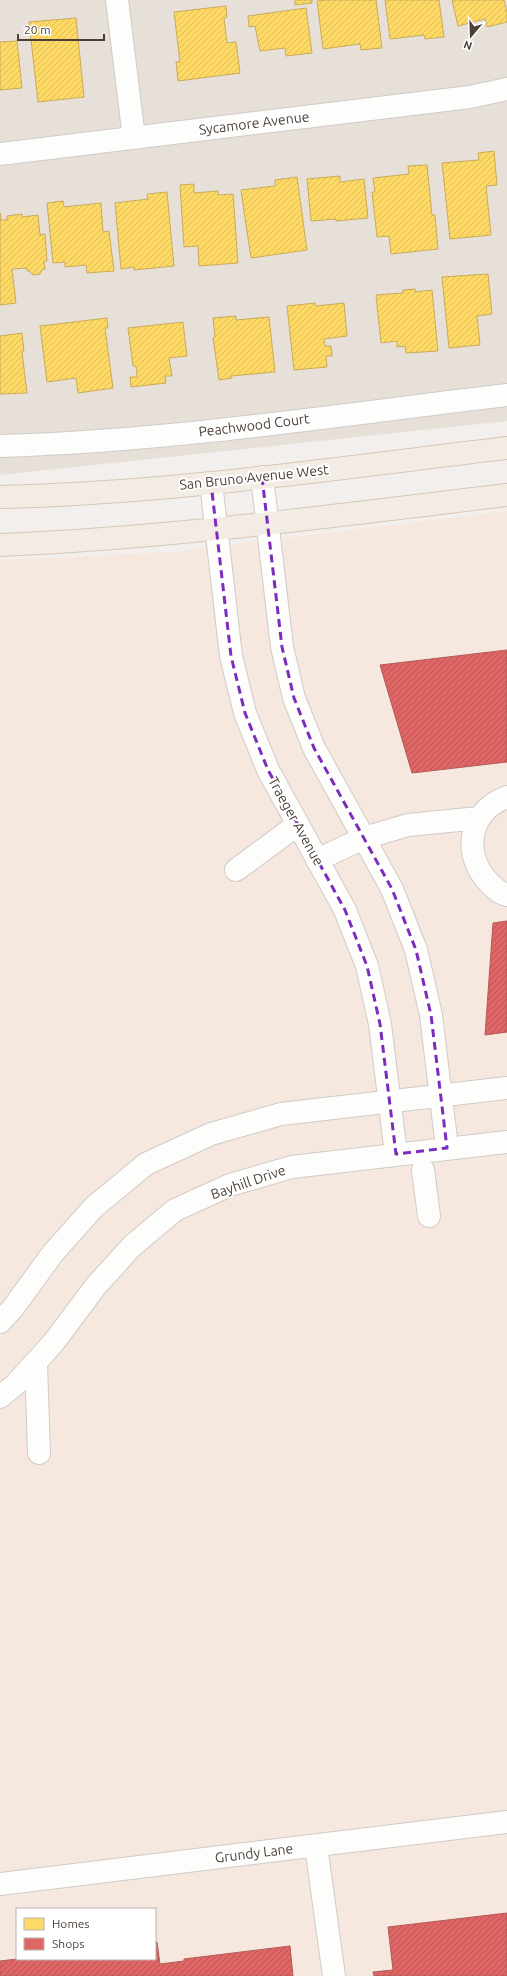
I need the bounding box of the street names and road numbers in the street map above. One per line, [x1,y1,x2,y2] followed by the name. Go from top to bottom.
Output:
[198,108,310,138] street label: Sycamore Avenue
[198,410,311,440] street label: Peachwood Court
[179,461,330,493] street label: San Bruno Avenue West
[265,774,327,868] street label: Traeger Avenue
[209,1162,287,1202] street label: Bayhill Drive
[214,1840,294,1866] street label: Grundy Lane

